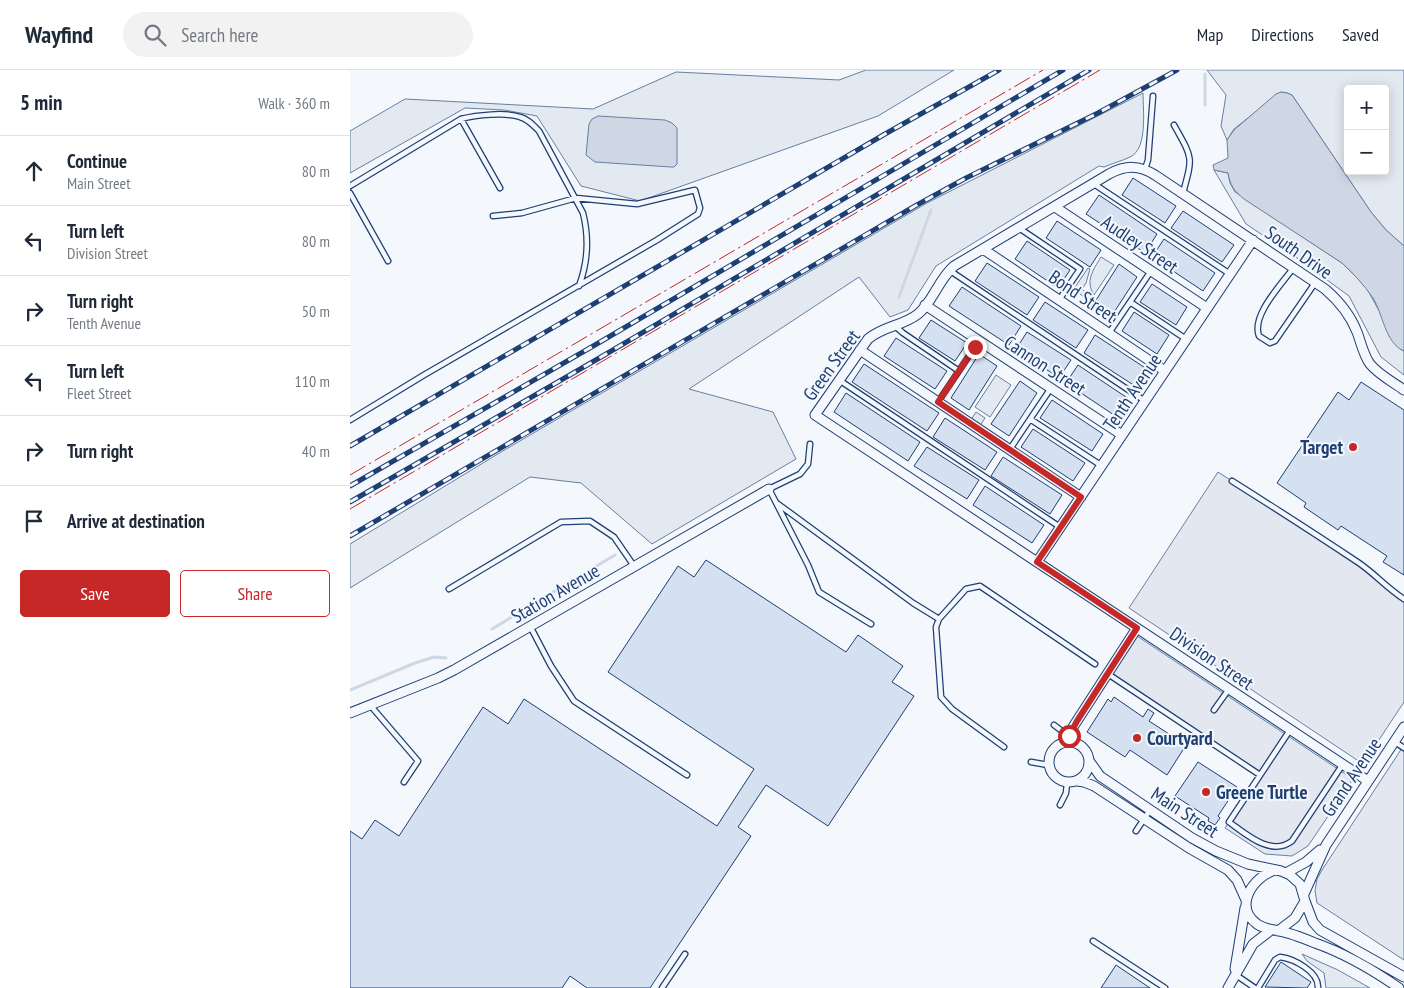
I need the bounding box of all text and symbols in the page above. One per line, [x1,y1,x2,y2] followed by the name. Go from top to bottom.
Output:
[123,12,473,57] search box
[25,19,93,50] text: Wayfind
[141,21,169,49] icon: search
[181,23,258,47] text: Search here
[1197,23,1223,46] text: Map
[1251,23,1314,46] text: Directions
[1342,23,1379,46] text: Saved
[1344,85,1389,175] map controls
[1344,85,1389,130] button: +
[20,89,62,116] text: 5 min
[258,93,330,113] text: Walk · 360 m
[1344,130,1389,175] button: −
[67,149,127,173] text: Continue
[20,157,48,185] icon: ahead
[302,161,330,181] text: 80 m
[67,173,131,193] text: Main Street
[1097,210,1184,279] street label: Audley Street
[67,219,124,243] text: Turn left
[1261,220,1337,284] street label: South Drive
[20,227,48,255] icon: left
[302,231,330,251] text: 80 m
[67,243,148,263] text: Division Street
[1044,264,1122,328] street label: Bond Street
[67,289,133,313] text: Turn right
[20,297,48,325] icon: right
[302,301,330,321] text: 50 m
[67,313,141,333] text: Tenth Avenue
[797,324,865,405] street label: Green Street
[1000,330,1091,401] street label: Cannon Street
[964,336,987,359] route end
[1097,349,1167,435] street label: Tenth Avenue
[67,359,124,383] text: Turn left
[20,367,48,395] icon: left
[295,371,330,391] text: 110 m
[67,383,131,403] text: Fleet Street
[1300,435,1343,459] place label: Target
[20,437,48,465] icon: right
[67,439,133,463] text: Turn right
[302,441,330,461] text: 40 m
[1347,441,1359,453] marker: Target
[20,507,48,535] icon: arrive
[67,509,205,533] text: Arrive at destination
[506,558,604,628] street label: Station Avenue
[20,570,170,617] button: Save
[180,570,330,617] button: Share
[1165,621,1259,695] street label: Division Street
[1058,725,1081,748] route start
[1147,726,1213,750] place label: Courtyard
[1131,732,1143,744] marker: Courtyard
[1316,733,1386,821] street label: Grand Avenue
[1216,780,1308,804] place label: Greene Turtle
[1147,781,1224,843] street label: Main Street
[1200,786,1212,798] marker: Greene Turtle

